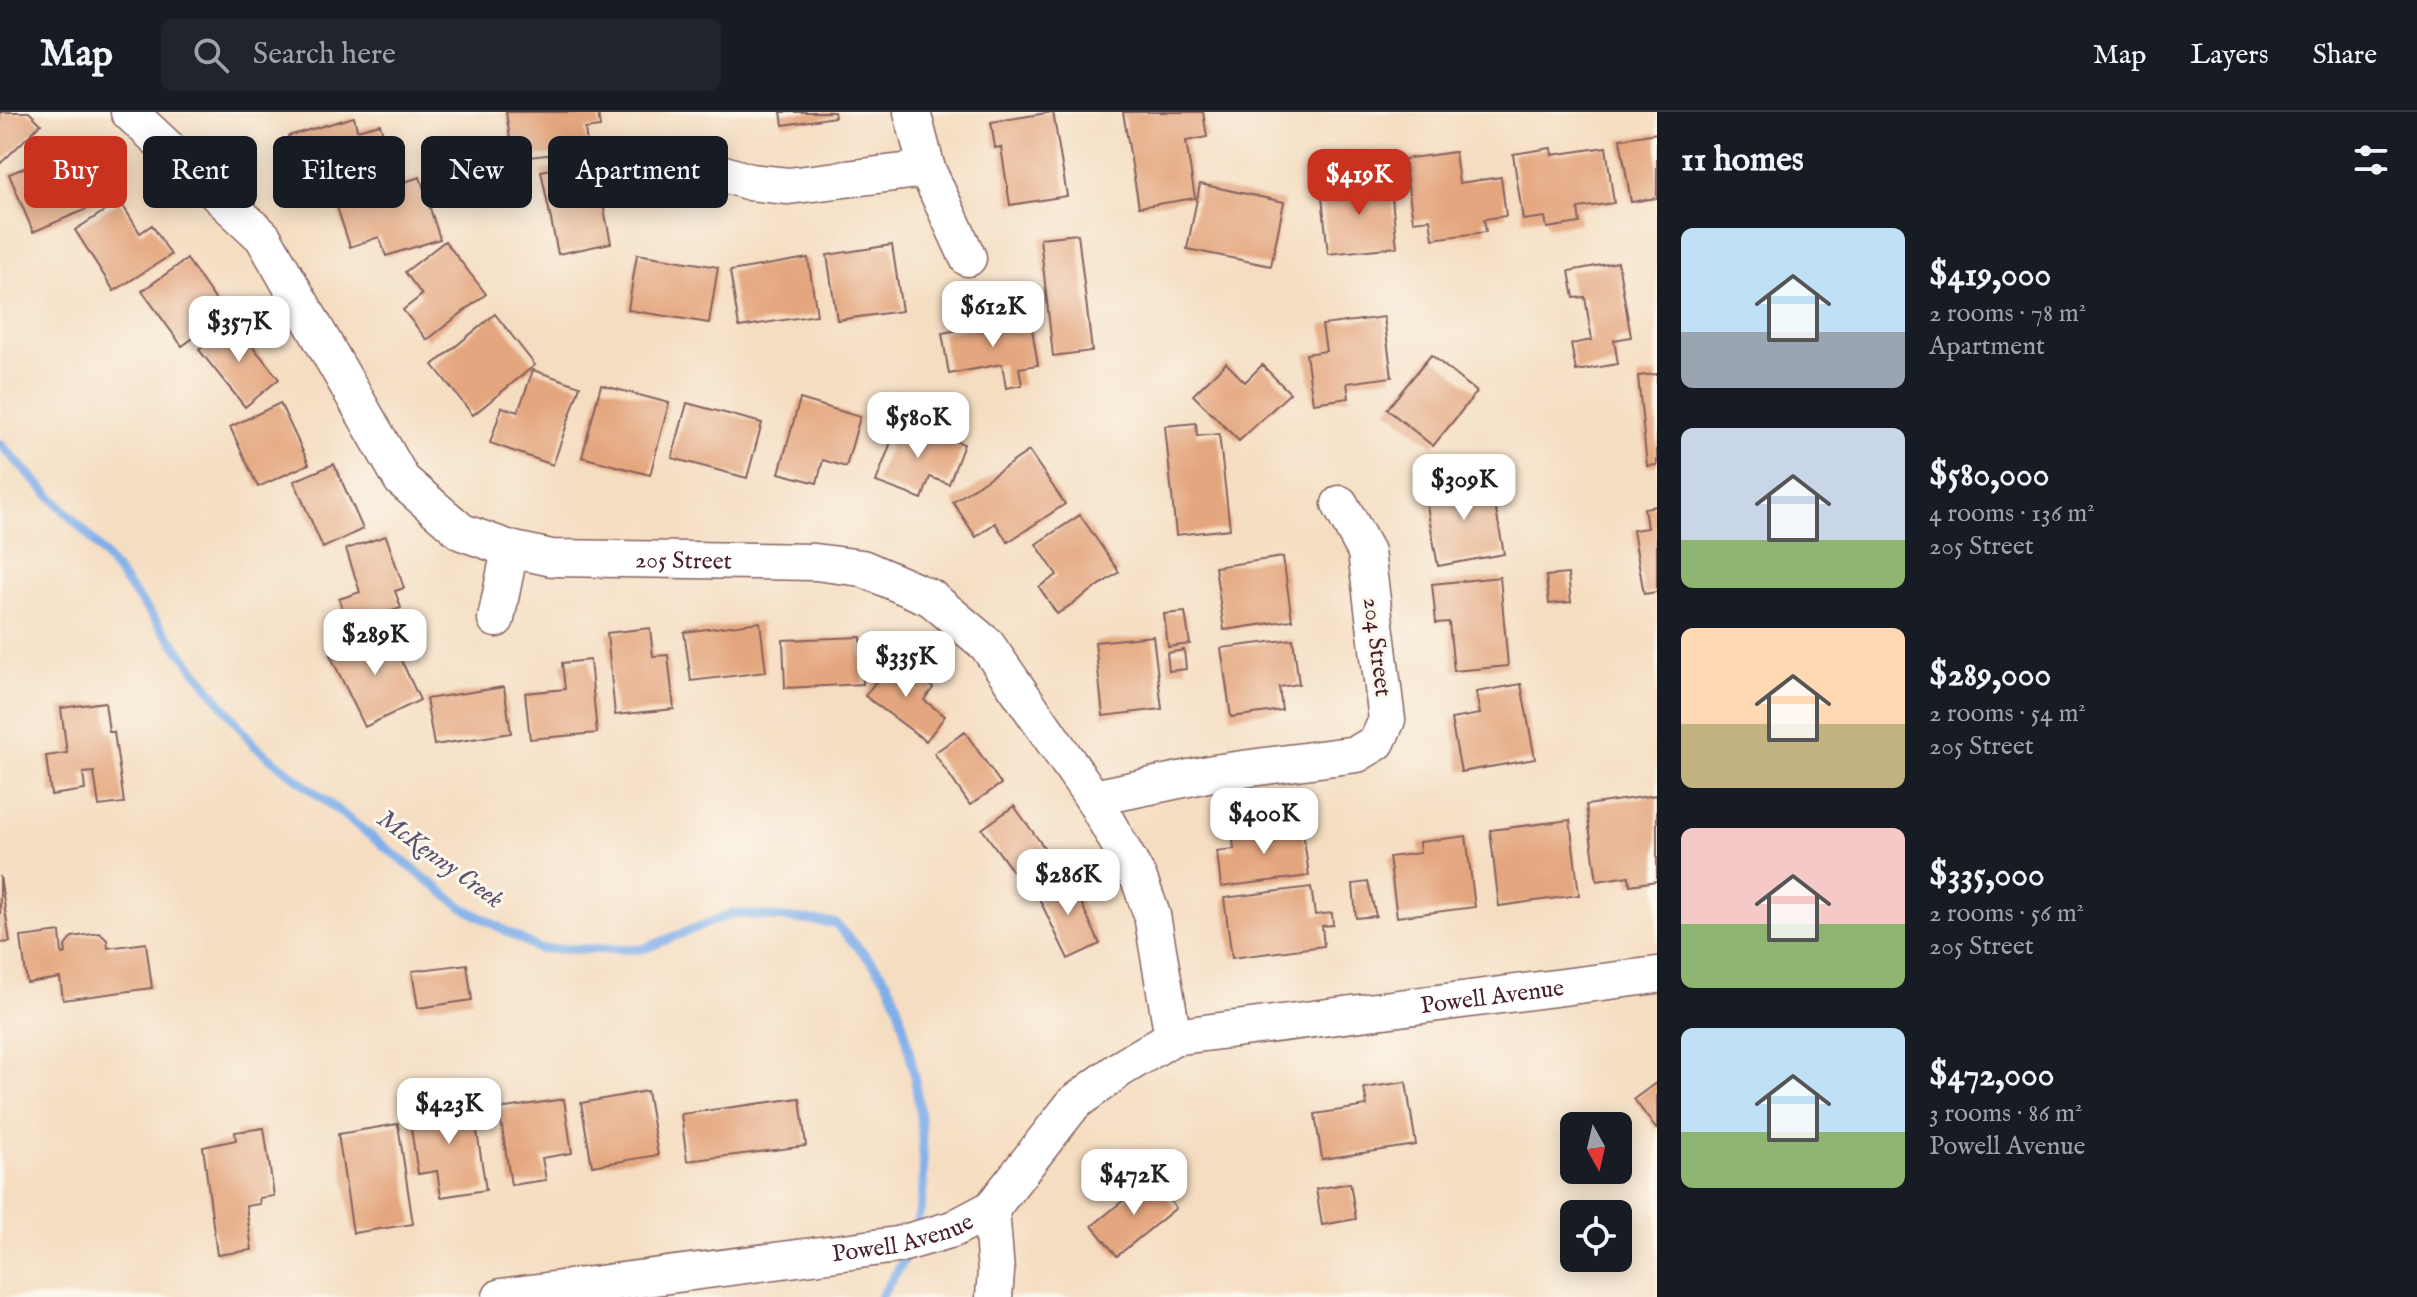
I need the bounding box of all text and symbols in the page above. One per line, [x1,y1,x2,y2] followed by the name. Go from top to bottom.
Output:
[161,19,721,91] search box
[40,31,113,79] text: Map
[189,33,233,77] icon: search
[253,36,396,74] text: Search here
[2093,38,2146,73] text: Map
[2190,38,2269,73] text: Layers
[2313,38,2377,73] text: Share
[24,136,127,208] chip: Buy
[143,136,257,208] chip: Rent
[273,136,405,208] chip: Filters
[421,136,532,208] chip: New
[548,136,728,208] chip: Apartment
[2349,138,2393,182] icon: filters
[1681,139,1804,182] text: 11 homes
[1303,149,1415,217] pin: $419K
[1326,158,1392,191] text: $419K
[1929,254,2051,297] text: $419,000
[1745,260,1841,356] icon: home
[937,281,1049,349] pin: $612K
[960,290,1026,323] text: $612K
[183,296,295,364] pin: $357K
[1929,297,2086,330] text: 2 rooms · 78 m²
[207,305,271,338] text: $357K
[1929,330,2045,363] text: Apartment
[862,392,974,460] pin: $580K
[885,401,951,434] text: $580K
[1408,454,1520,522] pin: $309K
[1929,454,2049,497] text: $580,000
[1745,460,1841,556] icon: home
[1430,463,1498,496] text: $309K
[1929,497,2095,530] text: 4 rooms · 136 m²
[1929,530,2034,563] text: 205 Street
[635,545,732,578] street label: 205 Street
[1355,596,1398,699] street label: 204 Street
[319,609,431,677] pin: $289K
[342,618,408,651] text: $289K
[850,631,962,699] pin: $335K
[875,640,937,673] text: $335K
[1929,654,2051,697] text: $289,000
[1745,660,1841,756] icon: home
[1929,697,2086,730] text: 2 rooms · 54 m²
[1929,730,2034,763] text: 205 Street
[1208,788,1320,856] pin: $400K
[1228,797,1300,830] text: $400K
[371,802,510,916] water label: McKenny Creek
[1012,849,1124,917] pin: $286K
[1929,854,2045,897] text: $335,000
[1035,858,1101,891] text: $286K
[1745,860,1841,956] icon: home
[1929,897,2084,930] text: 2 rooms · 56 m²
[1929,930,2034,963] text: 205 Street
[1419,973,1566,1022] street label: Powell Avenue
[1929,1054,2054,1097] text: $472,000
[1745,1060,1841,1156] icon: home
[393,1078,505,1146] pin: $423K
[415,1087,483,1120] text: $423K
[1929,1097,2082,1130] text: 3 rooms · 86 m²
[1560,1112,1632,1184] north arrow
[1560,1112,1632,1272] map controls
[1929,1130,2086,1163] text: Powell Avenue
[1078,1149,1190,1217] pin: $472K
[1099,1158,1169,1191] text: $472K
[1560,1200,1632,1272] button: locate
[830,1207,979,1270] street label: Powell Avenue

